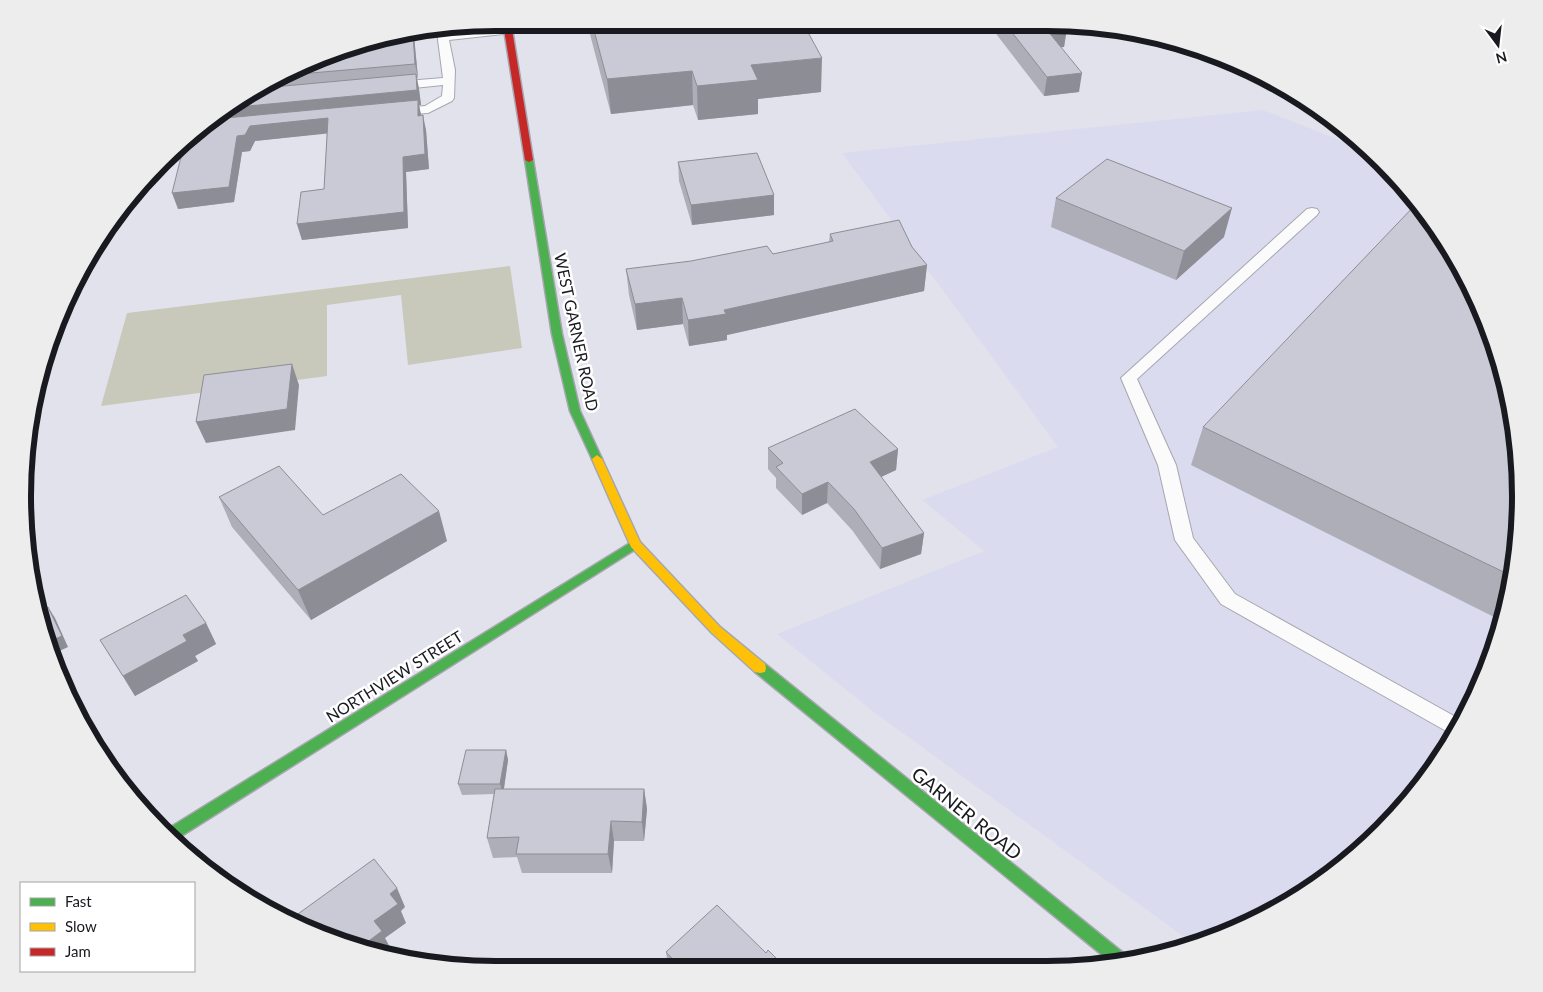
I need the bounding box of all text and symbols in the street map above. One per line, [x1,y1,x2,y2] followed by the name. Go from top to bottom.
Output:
[1473,20,1523,70] north arrow
[1494,48,1509,68] text: N
[551,251,603,413] street label: WEST GARNER ROAD
[322,626,466,726] street label: NORTHVIEW STREET
[907,762,1027,864] street label: GARNER ROAD
[20,882,195,972] legend
[65,892,92,910] text: Fast
[65,917,97,935] text: Slow
[65,942,91,960] text: Jam

